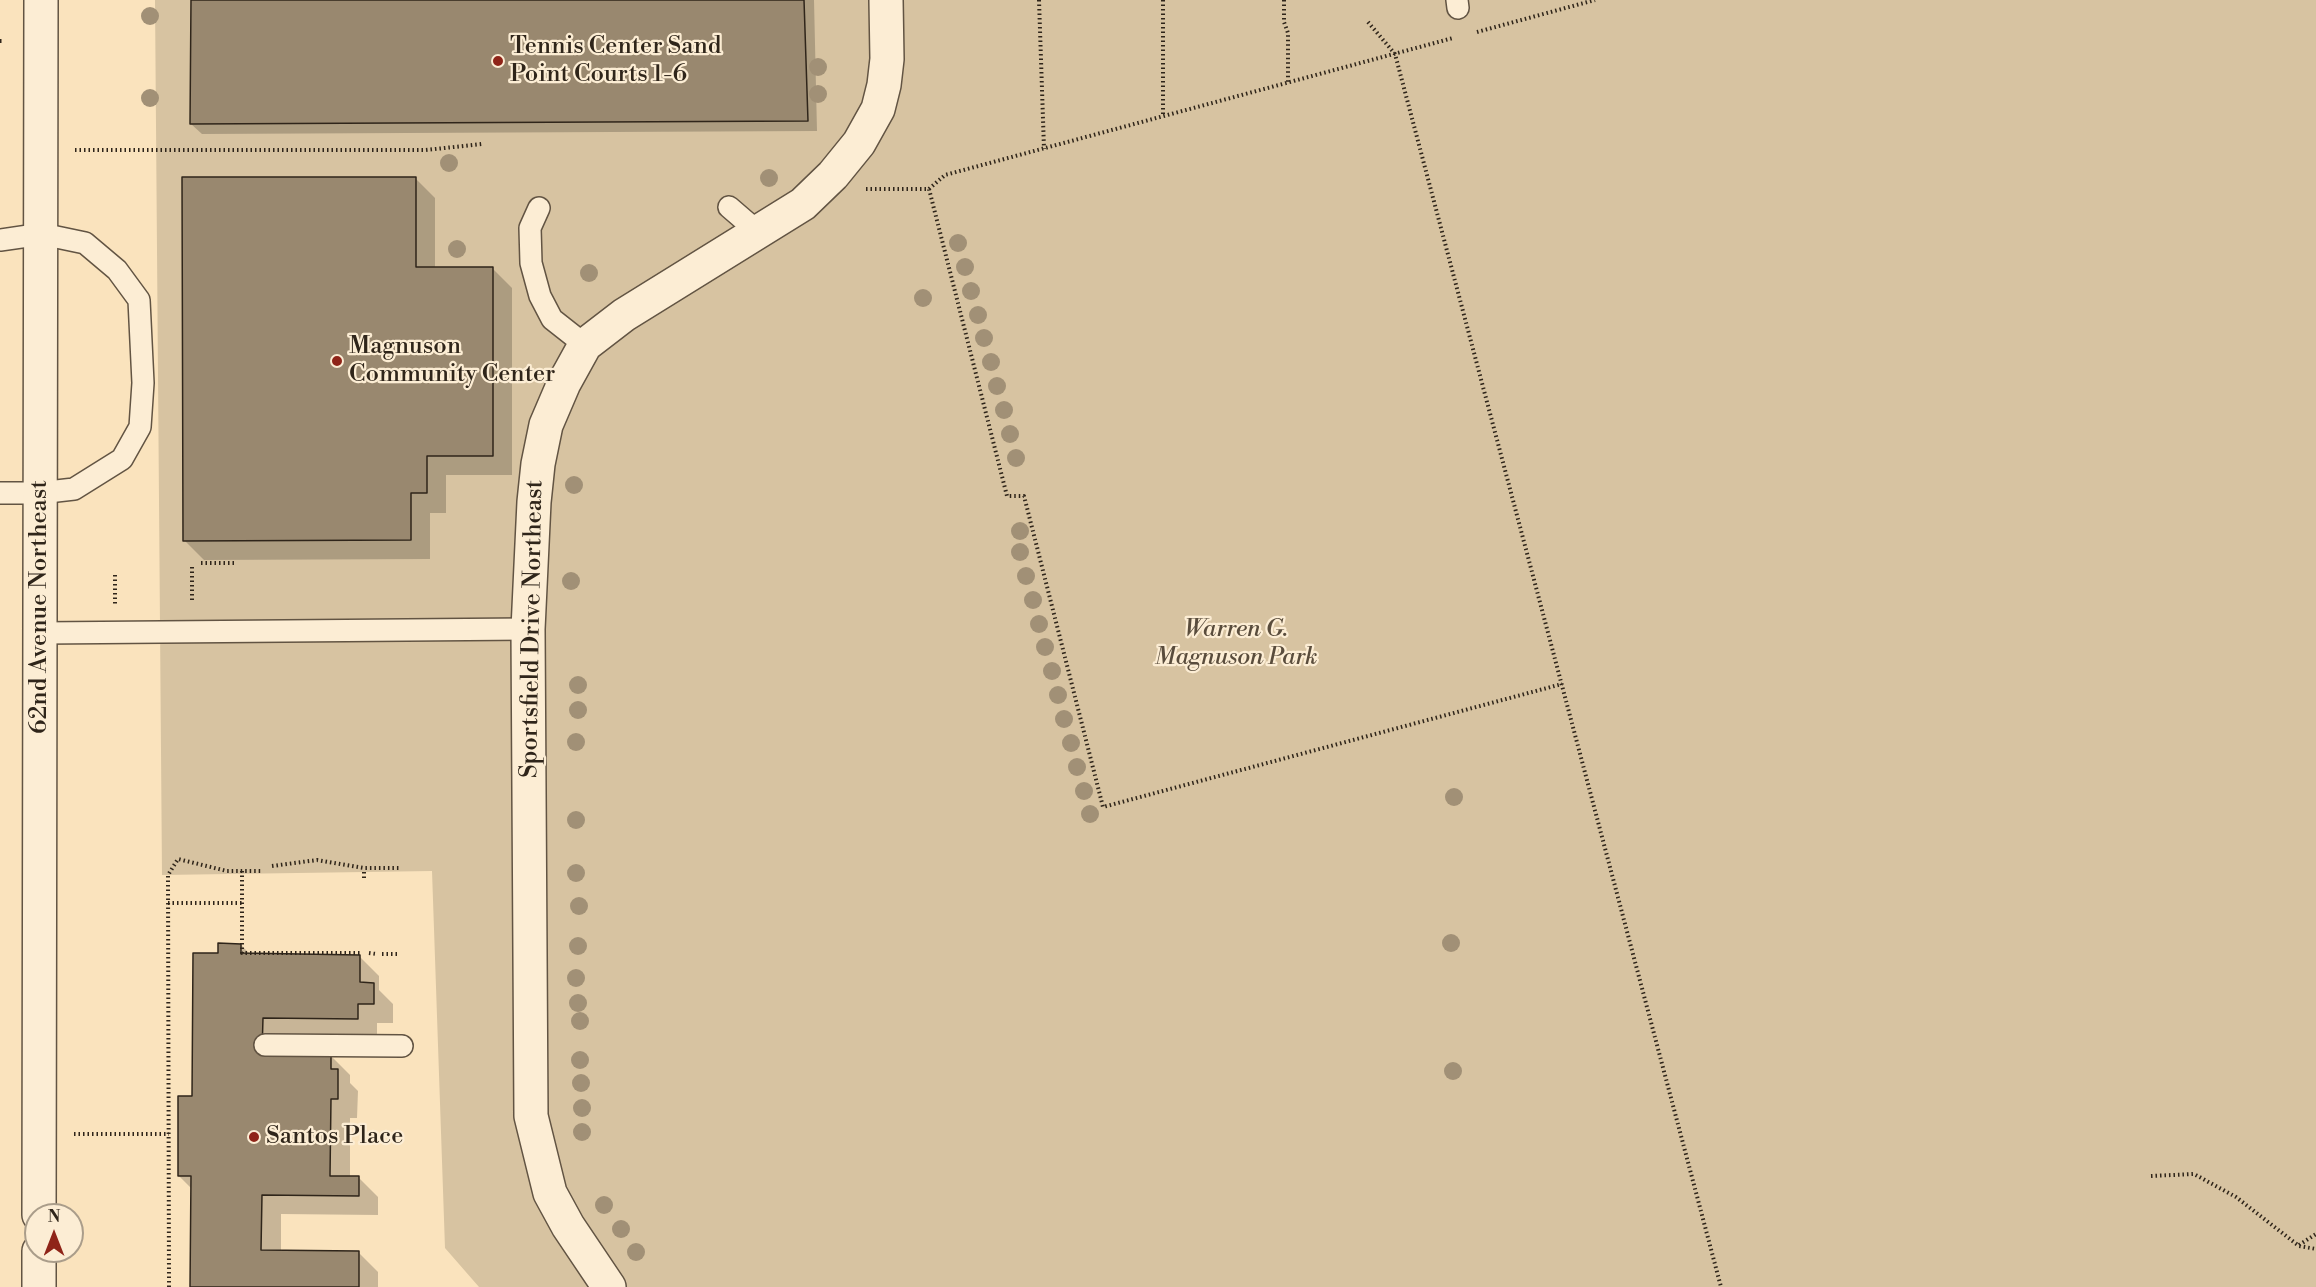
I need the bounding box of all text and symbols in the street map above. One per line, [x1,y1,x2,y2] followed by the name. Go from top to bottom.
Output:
[510,33,721,89] place label: Tennis Center Sand Point Courts 1-6
[491,54,505,68] marker: Tennis Center Sand Point Courts 1-6
[349,333,555,389] place label: Magnuson Community Center
[330,354,344,368] marker: Magnuson Community Center
[26,480,54,734] street label: 62nd Avenue Northeast
[516,480,550,778] street label: Sportsfield Drive Northeast
[1154,616,1318,672] park label: Warren G. Magnuson Park
[266,1123,403,1151] place label: Santos Place
[247,1130,261,1144] marker: Santos Place
[24,1203,84,1263] north arrow
[48,1207,60,1227] text: N

